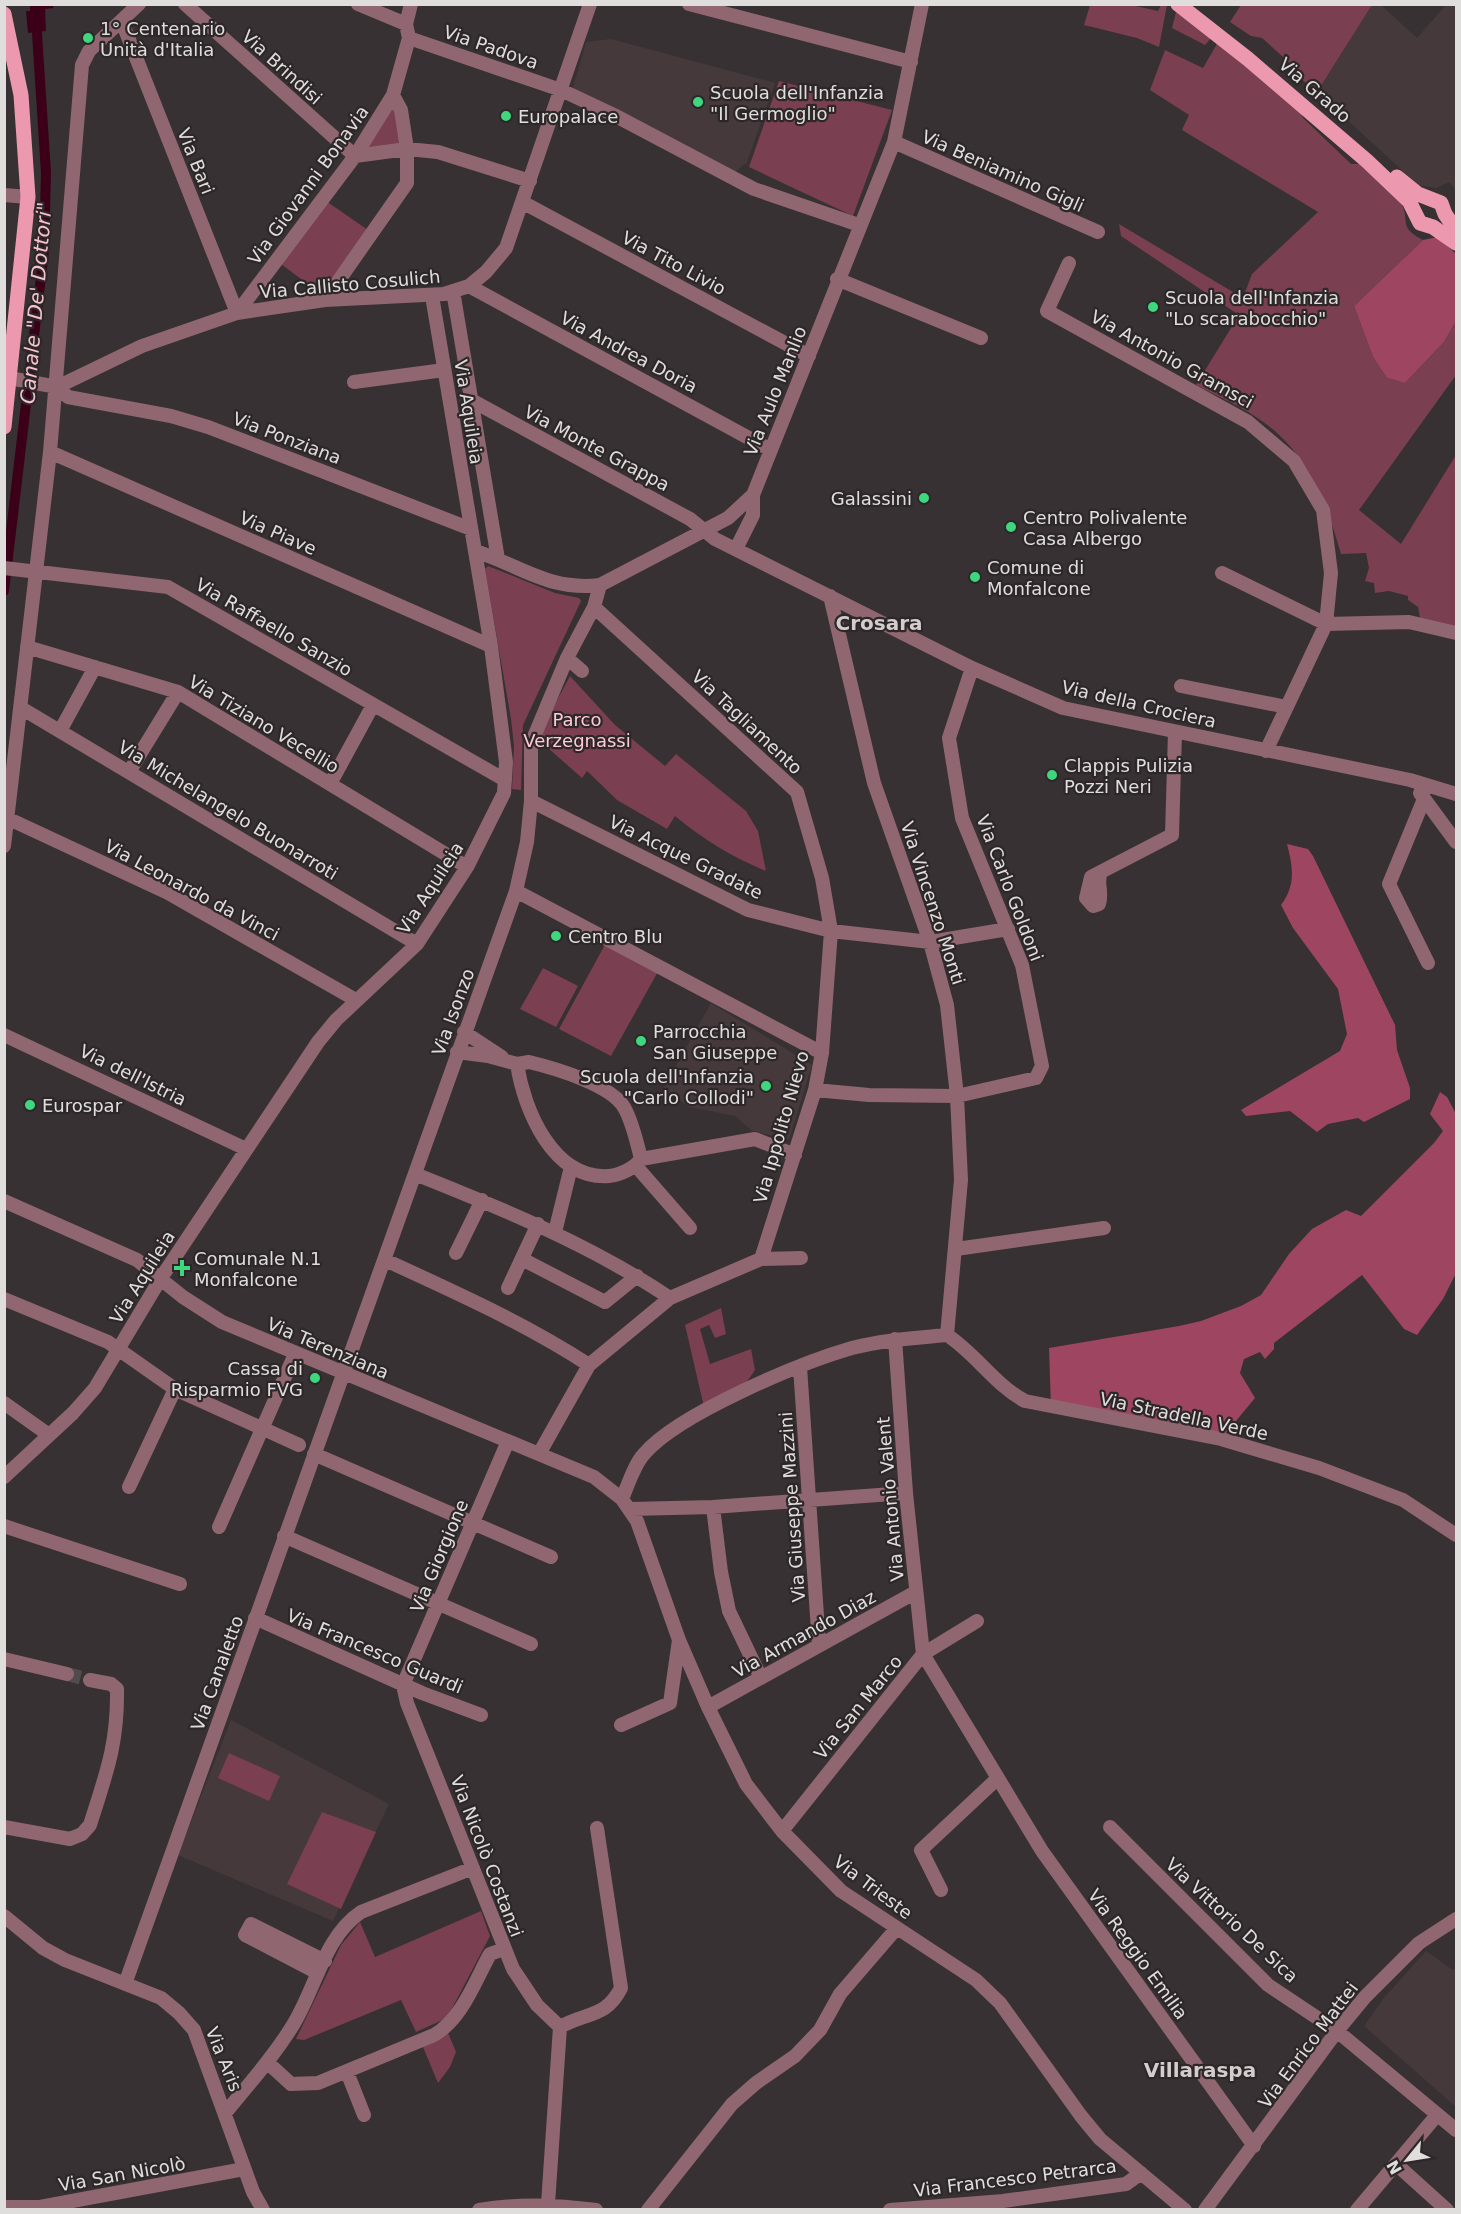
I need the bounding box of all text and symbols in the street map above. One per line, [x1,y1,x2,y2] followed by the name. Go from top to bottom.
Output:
[100,18,225,60] place label: 1° Centenario Unità d'Italia
[441,21,541,73] street label: Via Padova
[238,26,326,108] street label: Via Brindisi
[81,31,95,45] marker: 1° Centenario Unità d'Italia
[1275,53,1355,127] street label: Via Grado
[710,82,884,124] place label: Scuola dell'Infanzia "Il Germoglio"
[691,95,705,109] marker: Scuola dell'Infanzia "Il Germoglio"
[243,101,373,269] street label: Via Giovanni Bonavia
[518,106,618,127] place label: Europalace
[499,109,513,123] marker: Europalace
[173,125,219,197] street label: Via Bari
[919,126,1087,216] street label: Via Beniamino Gigli
[15,201,57,405] water label: Canale "De' Dottori"
[618,227,730,299] street label: Via Tito Livio
[259,266,441,302] street label: Via Callisto Cosulich
[1165,287,1339,329] place label: Scuola dell'Infanzia "Lo scarabocchio"
[1146,300,1160,314] marker: Scuola dell'Infanzia "Lo scarabocchio"
[1087,306,1257,412] street label: Via Antonio Gramsci
[557,307,701,397] street label: Via Andrea Doria
[739,323,811,459] street label: Via Aulo Manlio
[450,358,488,466] street label: Via Aquileia
[521,401,673,495] street label: Via Monte Grappa
[230,408,344,468] street label: Via Ponziana
[831,488,912,509] place label: Galassini
[917,491,931,505] marker: Galassini
[236,507,320,559] street label: Via Piave
[1023,507,1187,549] place label: Centro Polivalente Casa Albergo
[1004,520,1018,534] marker: Centro Polivalente Casa Albergo
[987,557,1091,599] place label: Comune di Monfalcone
[968,570,982,584] marker: Comune di Monfalcone
[192,574,356,680] street label: Via Raffaello Sanzio
[835,611,923,635] district label: Crosara
[687,665,807,779] street label: Via Tagliamento
[185,671,343,777] street label: Via Tiziano Vecellio
[1060,676,1218,732] street label: Via della Crociera
[523,709,631,751] park label: Parco Verzegnassi
[114,736,342,884] street label: Via Michelangelo Buonarroti
[1064,755,1193,797] place label: Clappis Pulizia Pozzi Neri
[1045,768,1059,782] marker: Clappis Pulizia Pozzi Neri
[606,811,766,903] street label: Via Acque Gradate
[972,812,1048,964] street label: Via Carlo Goldoni
[897,819,969,987] street label: Via Vincenzo Monti
[101,835,283,945] street label: Via Leonardo da Vinci
[392,838,468,938] street label: Via Aquileia
[568,926,663,947] place label: Centro Blu
[549,929,563,943] marker: Centro Blu
[428,966,478,1058] street label: Via Isonzo
[653,1021,777,1063] place label: Parrocchia San Giuseppe
[634,1034,648,1048] marker: Parrocchia San Giuseppe
[76,1040,190,1110] street label: Via dell'Istria
[749,1048,813,1206] street label: Via Ippolito Nievo
[580,1066,754,1108] place label: Scuola dell'Infanzia "Carlo Collodi"
[759,1079,773,1093] marker: Scuola dell'Infanzia "Carlo Collodi"
[42,1095,123,1116] place label: Eurospar
[23,1098,37,1112] marker: Eurospar
[105,1227,179,1327] street label: Via Aquileia
[194,1248,321,1290] place label: Comunale N.1 Monfalcone
[175,1261,189,1275] marker: Comunale N.1 Monfalcone
[264,1313,392,1383] street label: Via Terenziana
[171,1358,303,1400] place label: Cassa di Risparmio FVG
[308,1371,322,1385] marker: Cassa di Risparmio FVG
[1098,1388,1270,1444] street label: Via Stradella Verde
[775,1411,809,1603] street label: Via Giuseppe Mazzini
[872,1416,908,1582] street label: Via Antonio Valent
[406,1496,472,1616] street label: Via Giorgione
[729,1586,879,1682] street label: Via Armando Diaz
[284,1604,466,1698] street label: Via Francesco Guardi
[186,1613,248,1733] street label: Via Canaletto
[810,1651,906,1763] street label: Via San Marco
[446,1772,528,1940] street label: Via Nicolò Costanzi
[830,1851,916,1923] street label: Via Trieste
[1162,1853,1302,1987] street label: Via Vittorio De Sica
[1084,1885,1192,2023] street label: Via Reggio Emilia
[1254,1978,1362,2112] street label: Via Enrico Mattei
[202,2024,246,2094] street label: Via Aris
[1144,2058,1256,2082] district label: Villaraspa
[1377,2130,1437,2190] north arrow
[57,2152,187,2196] street label: Via San Nicolò
[912,2155,1118,2201] street label: Via Francesco Petrarca
[1383,2157,1406,2178] text: N

